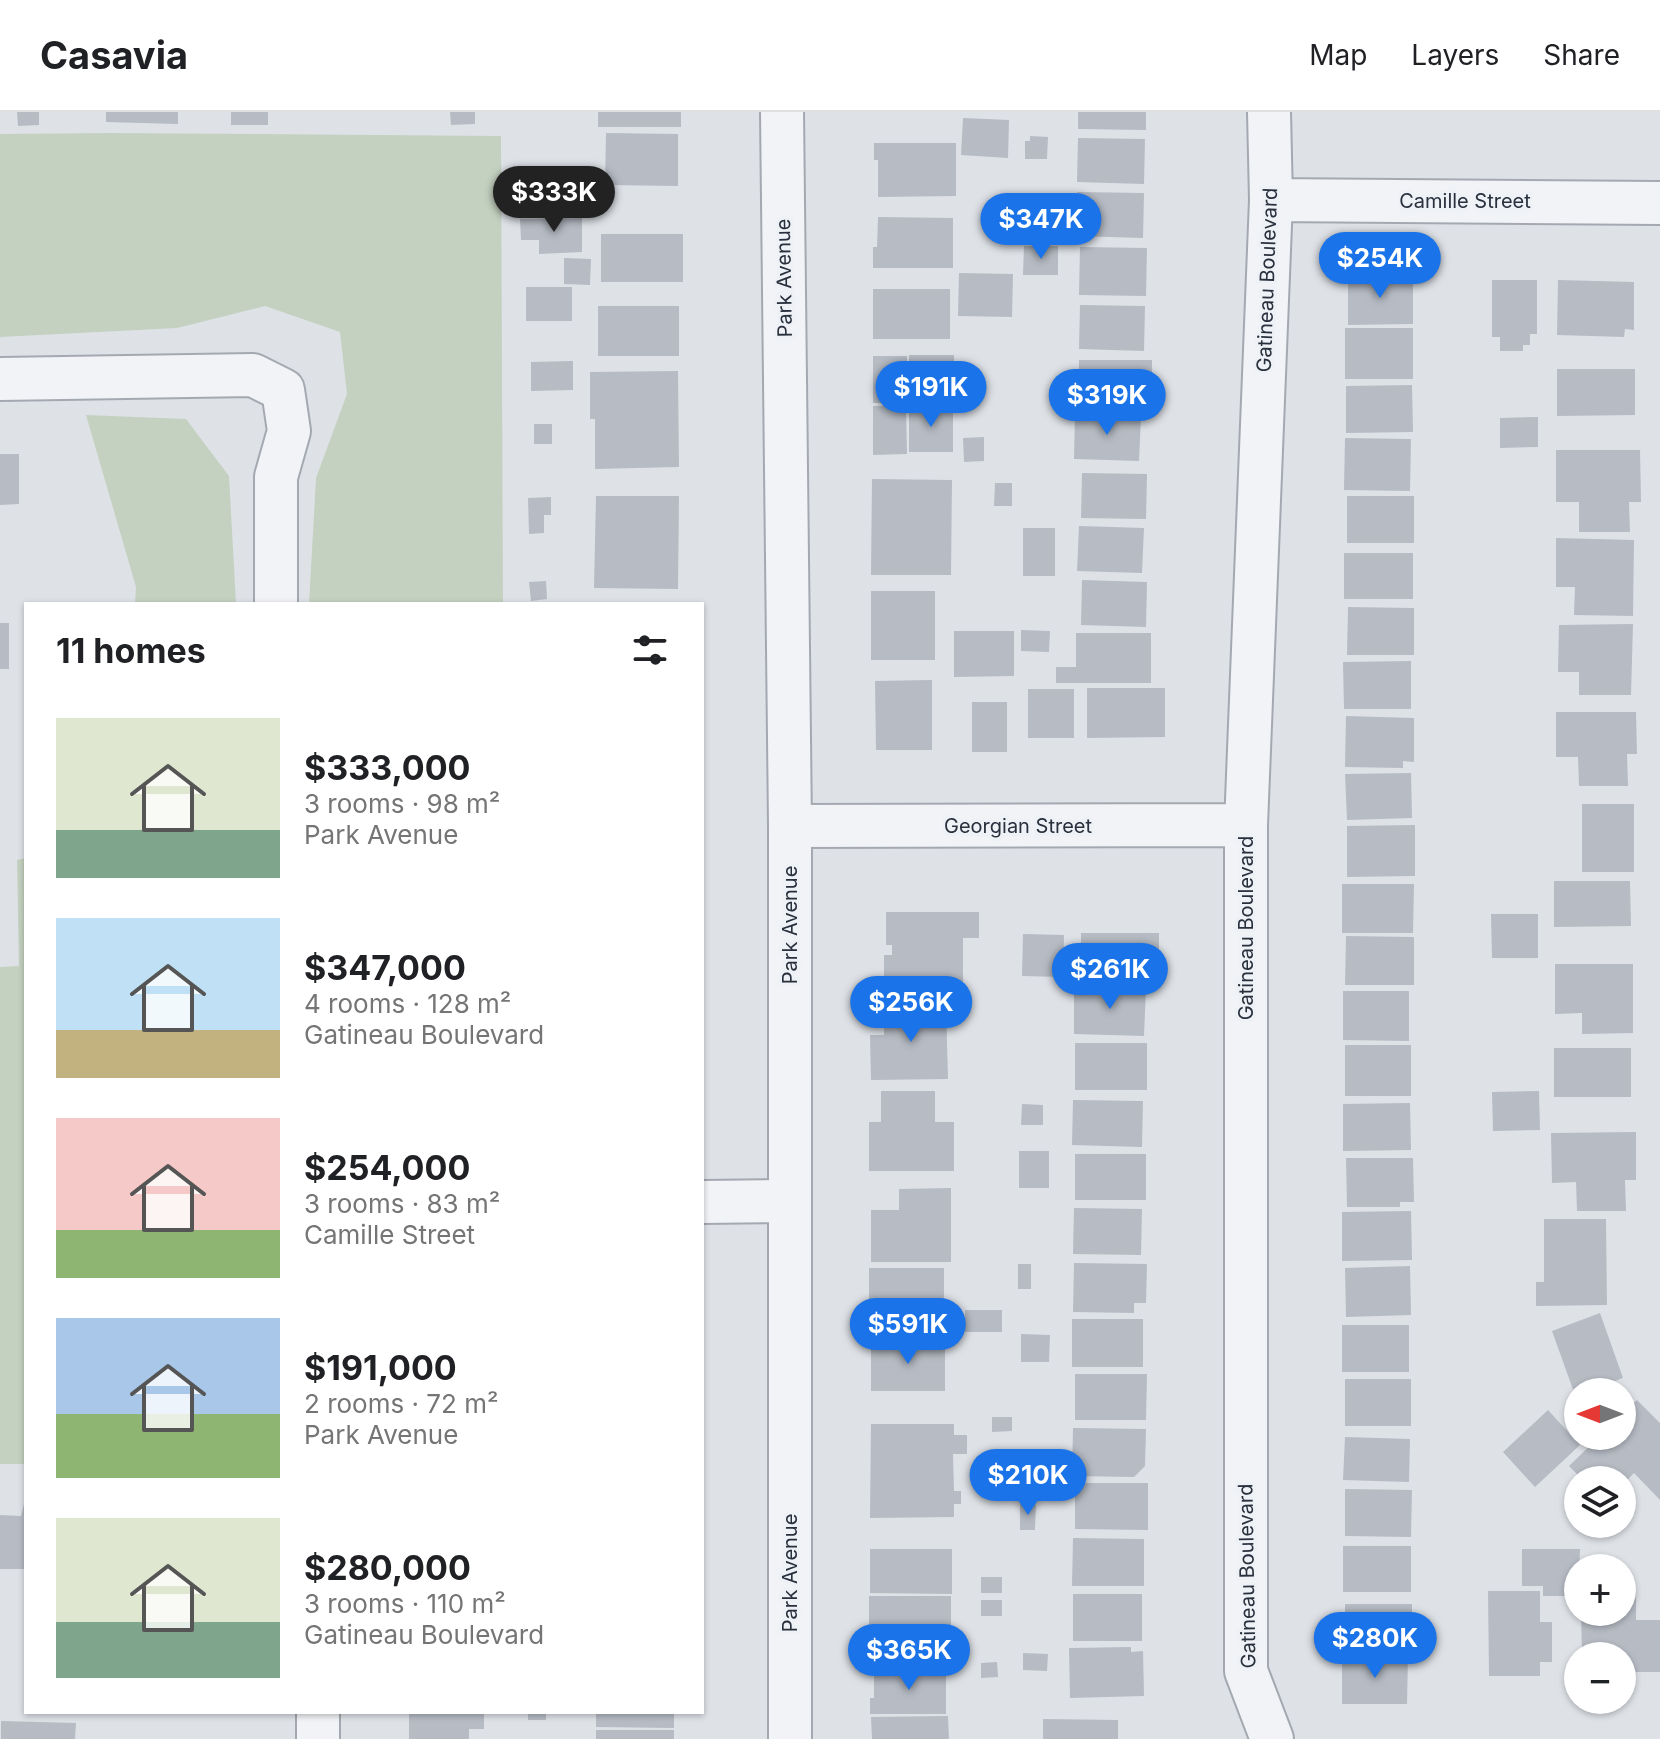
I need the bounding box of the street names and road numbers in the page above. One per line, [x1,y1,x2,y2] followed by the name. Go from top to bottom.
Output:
[1252,187,1282,373] street label: Gatineau Boulevard
[1399,189,1531,213] street label: Camille Street
[771,218,797,338] street label: Park Avenue
[944,814,1092,838] street label: Georgian Street
[1234,836,1258,1020] street label: Gatineau Boulevard
[778,866,802,984] street label: Park Avenue
[1233,1483,1261,1669] street label: Gatineau Boulevard
[778,1514,802,1632] street label: Park Avenue

